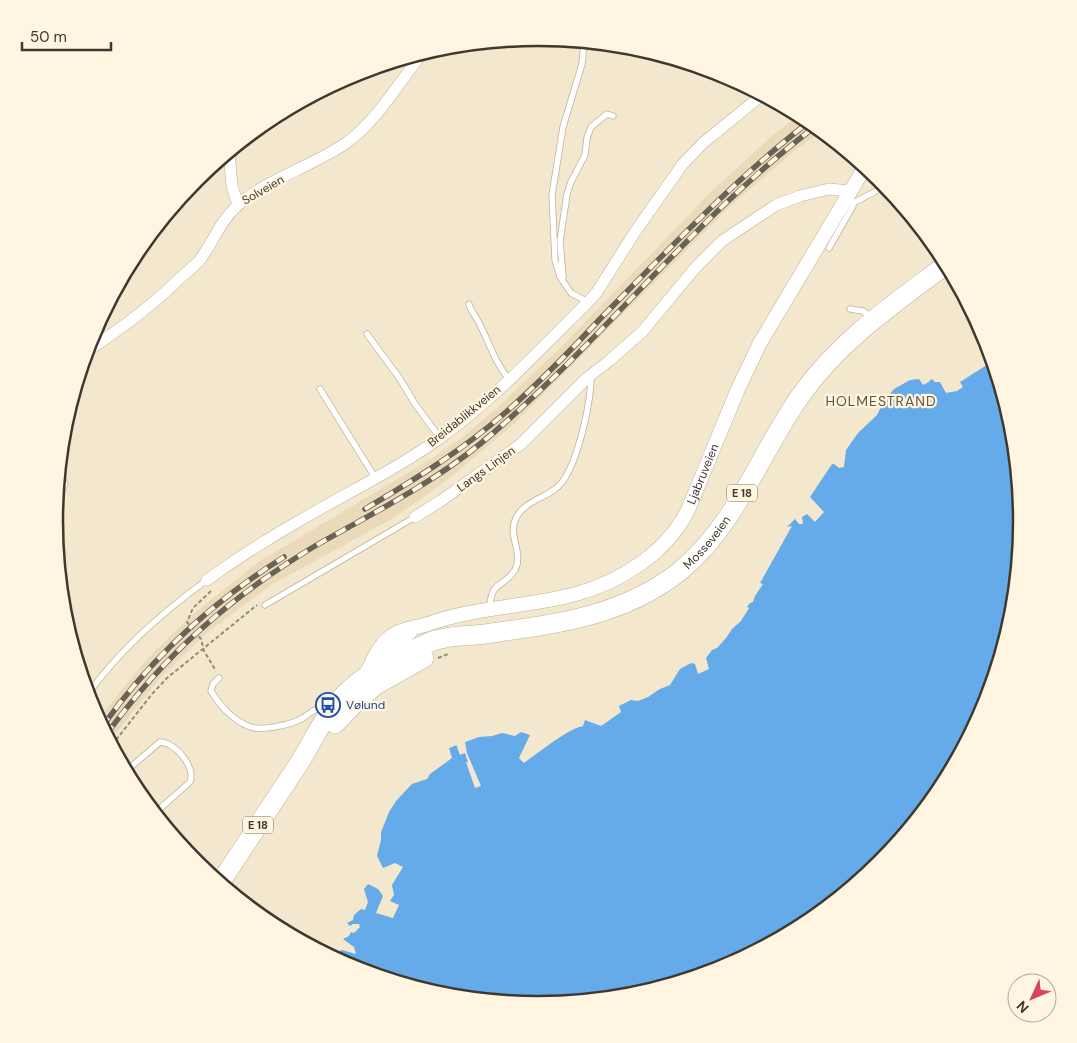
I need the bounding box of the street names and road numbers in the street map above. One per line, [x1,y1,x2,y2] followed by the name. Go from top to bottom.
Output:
[239,171,287,208] street label: Solveien
[424,381,504,450] street label: Breidablikkveien
[683,441,723,507] street label: Ljabruveien
[454,442,518,496] street label: Langs Linjen
[727,484,757,502] road number: E 18
[680,513,734,573] street label: Mosseveien
[243,816,273,834] road number: E 18

